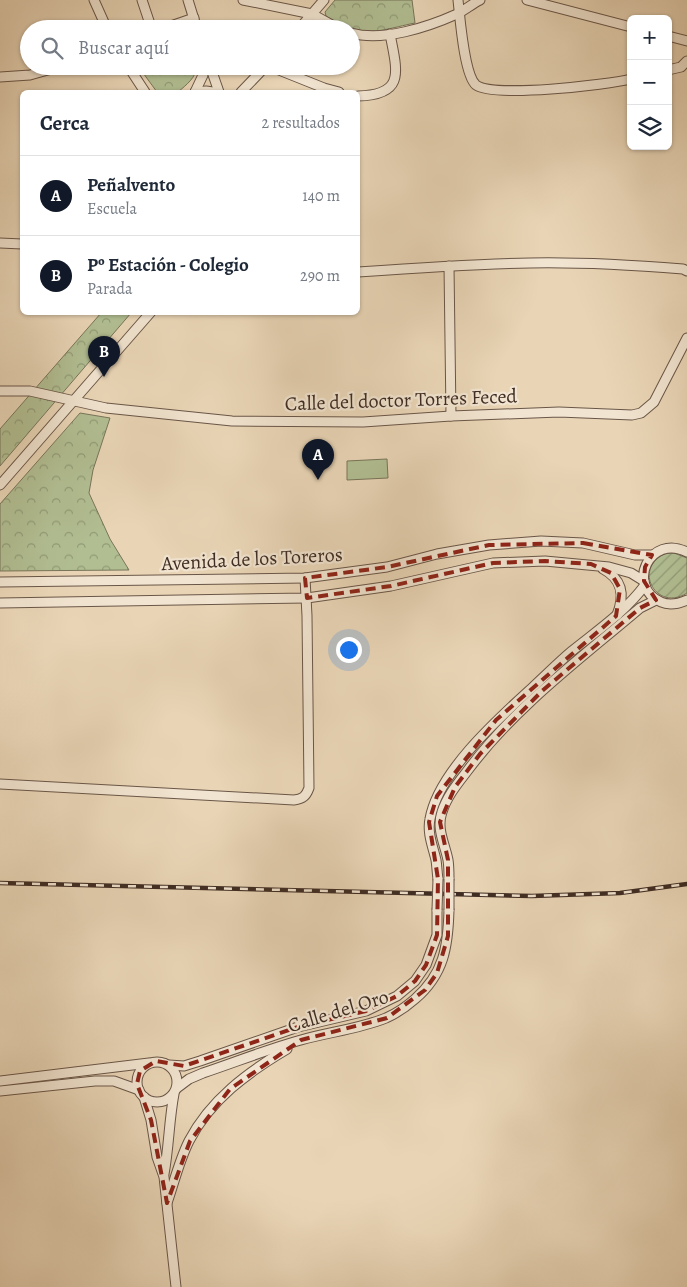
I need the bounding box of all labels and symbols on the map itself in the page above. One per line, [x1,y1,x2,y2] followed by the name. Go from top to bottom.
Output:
[88,336,120,377] pin: B
[284,382,518,418] street label: Calle del doctor Torres Feced
[302,439,334,480] pin: A
[160,541,343,577] street label: Avenida de los Toreros
[336,637,362,663] your location
[284,983,392,1039] street label: Calle del Oro

